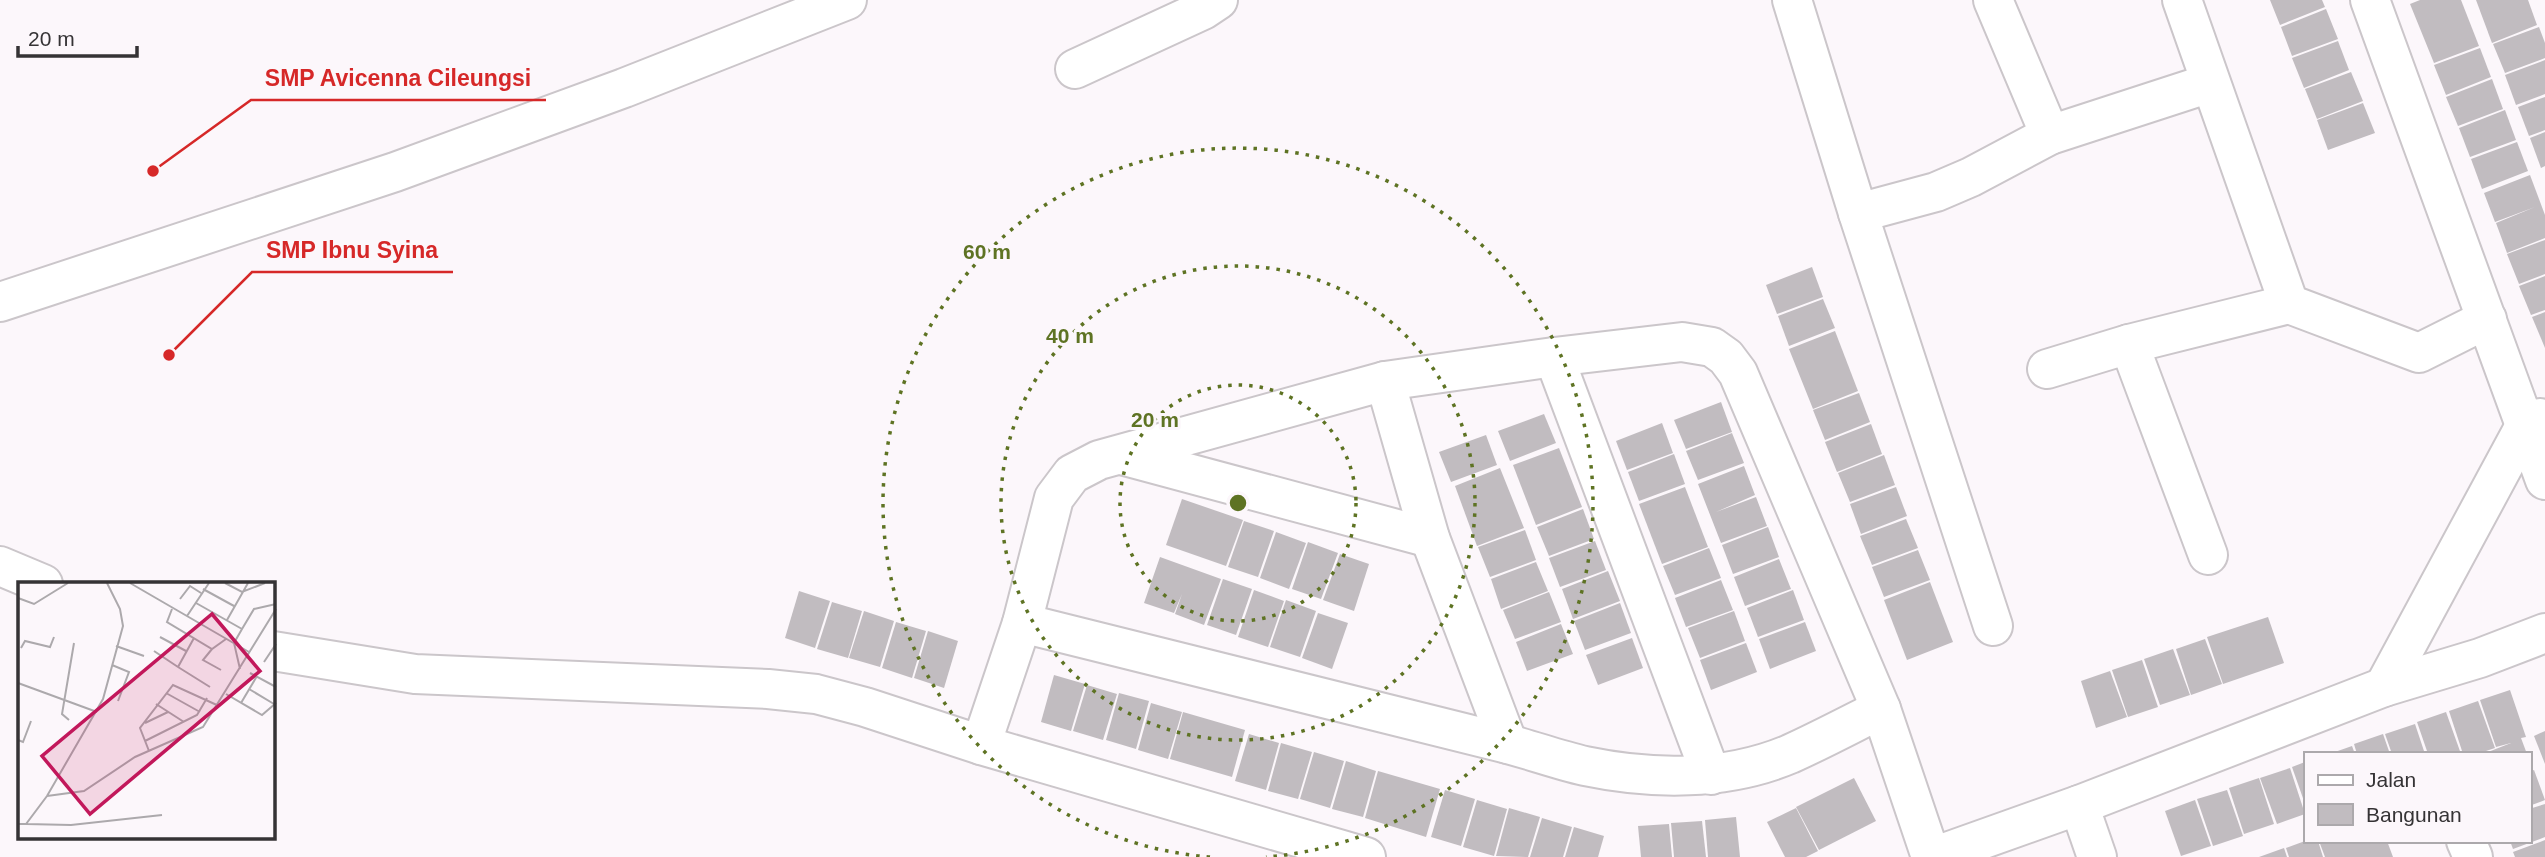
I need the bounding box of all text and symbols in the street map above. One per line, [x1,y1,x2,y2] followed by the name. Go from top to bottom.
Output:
[18,14,136,58] scale bar
[28,27,75,50] text: 20 m
[251,56,546,100] callout: SMP Avicenna Cileungsi
[265,65,531,91] text: SMP Avicenna Cileungsi
[252,228,453,272] callout: SMP Ibnu Syina
[266,237,438,263] text: SMP Ibnu Syina
[963,240,1011,263] text: 60 m
[1046,324,1094,347] text: 40 m
[1131,408,1179,431] text: 20 m
[1226,491,1250,515] centre of rings
[18,582,275,840] inset map
[2304,752,2531,843] legend
[2366,768,2416,791] text: Jalan
[2366,803,2462,826] text: Bangunan

